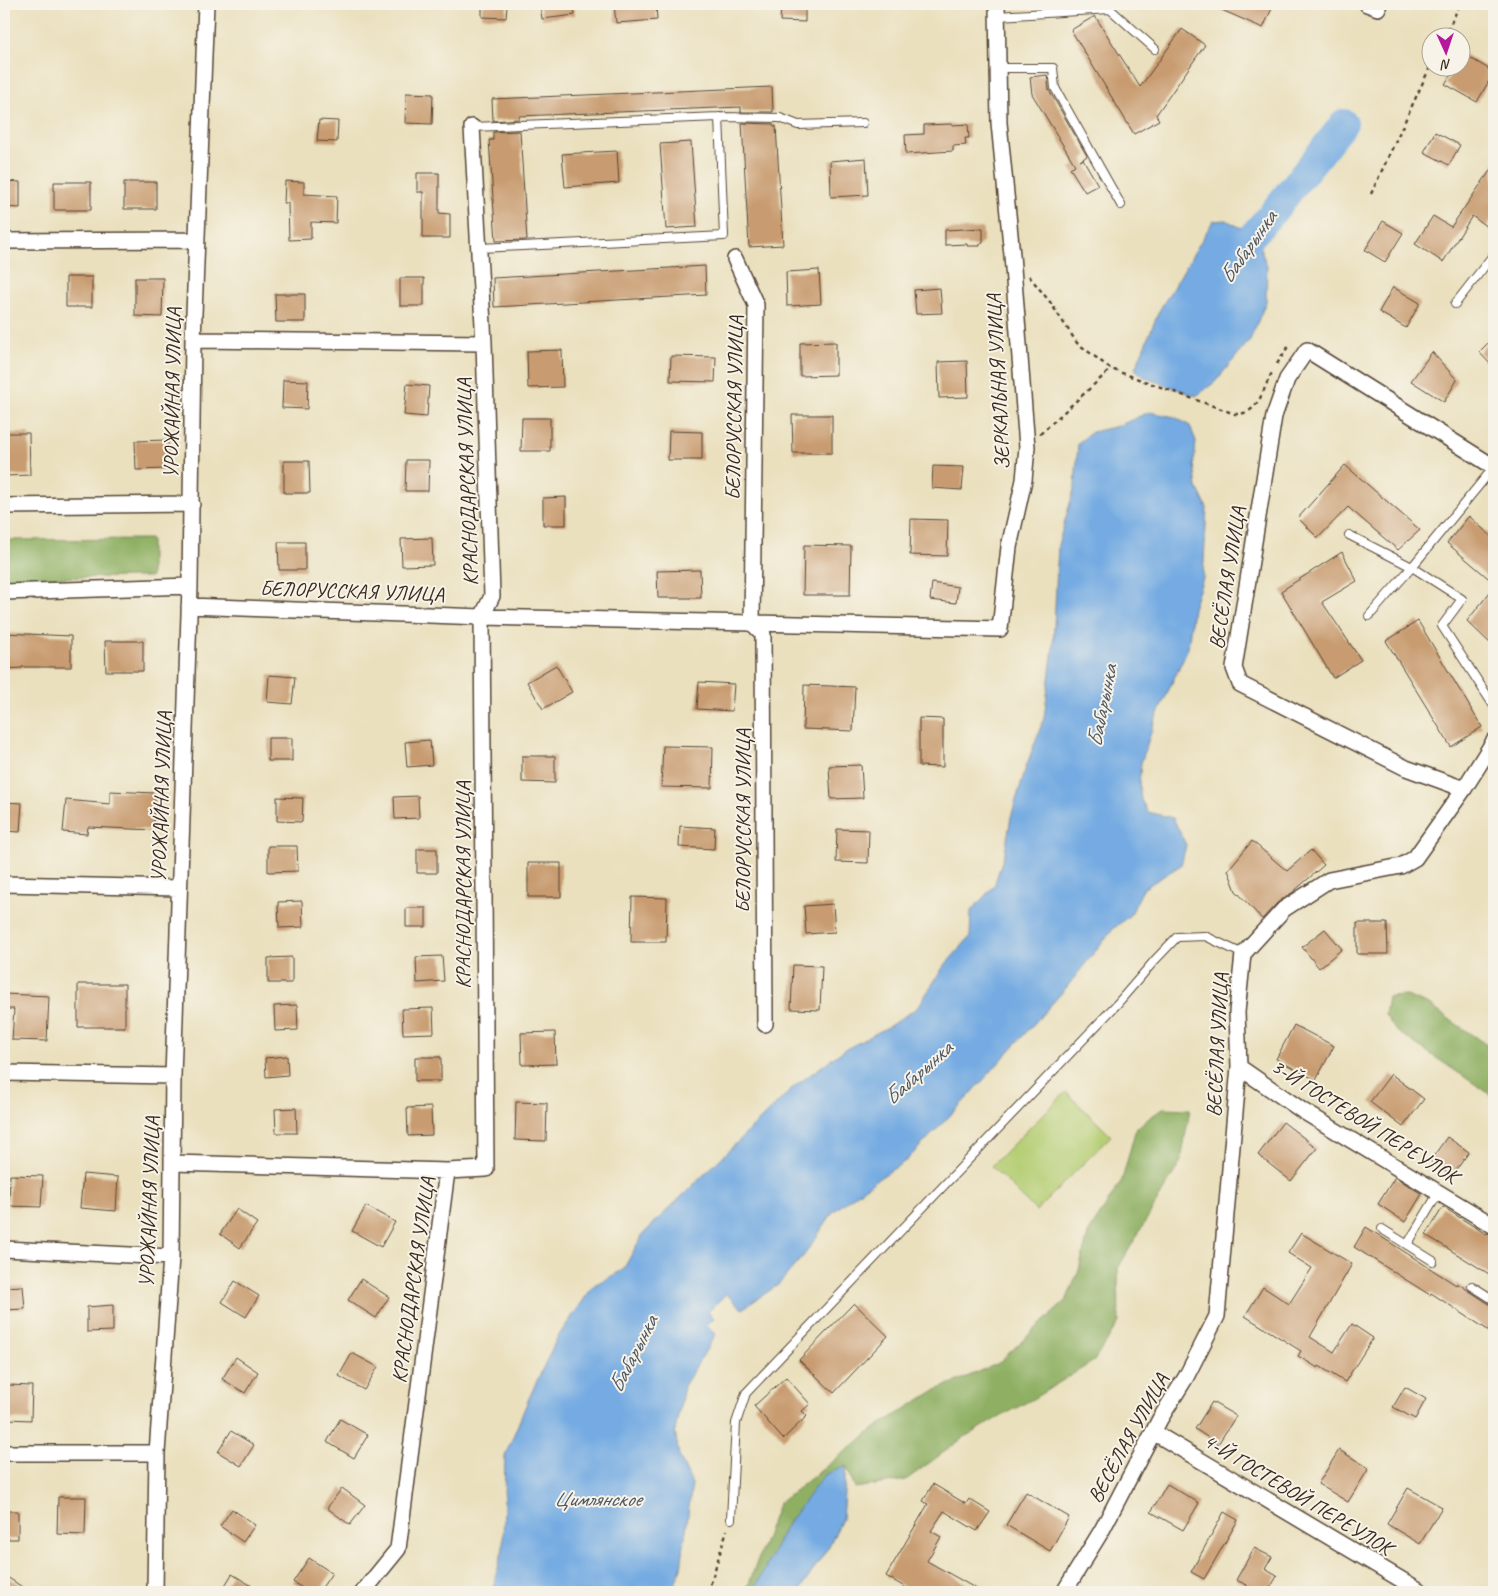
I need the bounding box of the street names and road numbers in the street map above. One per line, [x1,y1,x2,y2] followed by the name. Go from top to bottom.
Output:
[980,292,1016,471] street label: ЗЕРКАЛЬНАЯ УЛИЦА
[158,307,186,479] street label: УРОЖАЙНАЯ УЛИЦА
[719,315,749,500] street label: БЕЛОРУССКАЯ УЛИЦА
[450,377,484,586] street label: КРАСНОДАРСКАЯ УЛИЦА
[1203,505,1251,651] street label: ВЕСЁЛАЯ УЛИЦА
[260,575,445,607] street label: БЕЛОРУССКАЯ УЛИЦА
[145,711,177,883] street label: УРОЖАЙНАЯ УЛИЦА
[730,728,756,913] street label: БЕЛОРУССКАЯ УЛИЦА
[450,781,476,989] street label: КРАСНОДАРСКАЯ УЛИЦА
[1200,972,1234,1117] street label: ВЕСЁЛАЯ УЛИЦА
[1267,1053,1467,1192] street label: 3-Й ГОСТЕВОЙ ПЕРЕУЛОК
[133,1116,165,1288] street label: УРОЖАЙНАЯ УЛИЦА
[386,1175,440,1385] street label: КРАСНОДАРСКАЯ УЛИЦА
[1082,1368,1174,1507] street label: ВЕСЁЛАЯ УЛИЦА
[1199,1427,1401,1563] street label: 4-Й ГОСТЕВОЙ ПЕРЕУЛОК

